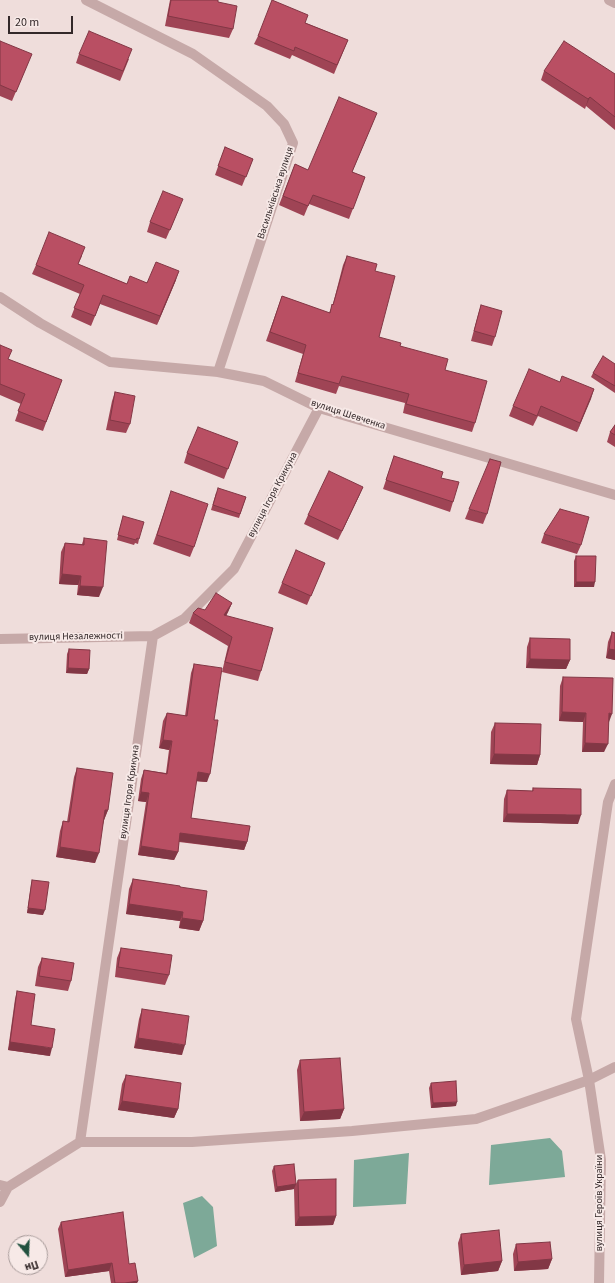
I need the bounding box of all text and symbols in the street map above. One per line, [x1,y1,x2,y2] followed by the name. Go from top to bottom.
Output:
[10,8,75,34] scale bar
[15,14,39,31] text: 20 m
[255,145,297,241] street label: Васильківська вулиця
[309,397,387,433] street label: вулиця Шевченка
[245,450,301,540] street label: вулиця Ігоря Крикуна
[29,630,123,644] street label: вулиця Незалежності
[117,744,143,840] street label: вулиця Ігоря Крикуна
[594,1155,606,1251] street label: вулиця Героїв України
[8,1235,48,1275] north arrow
[23,1257,41,1275] text: Пн

